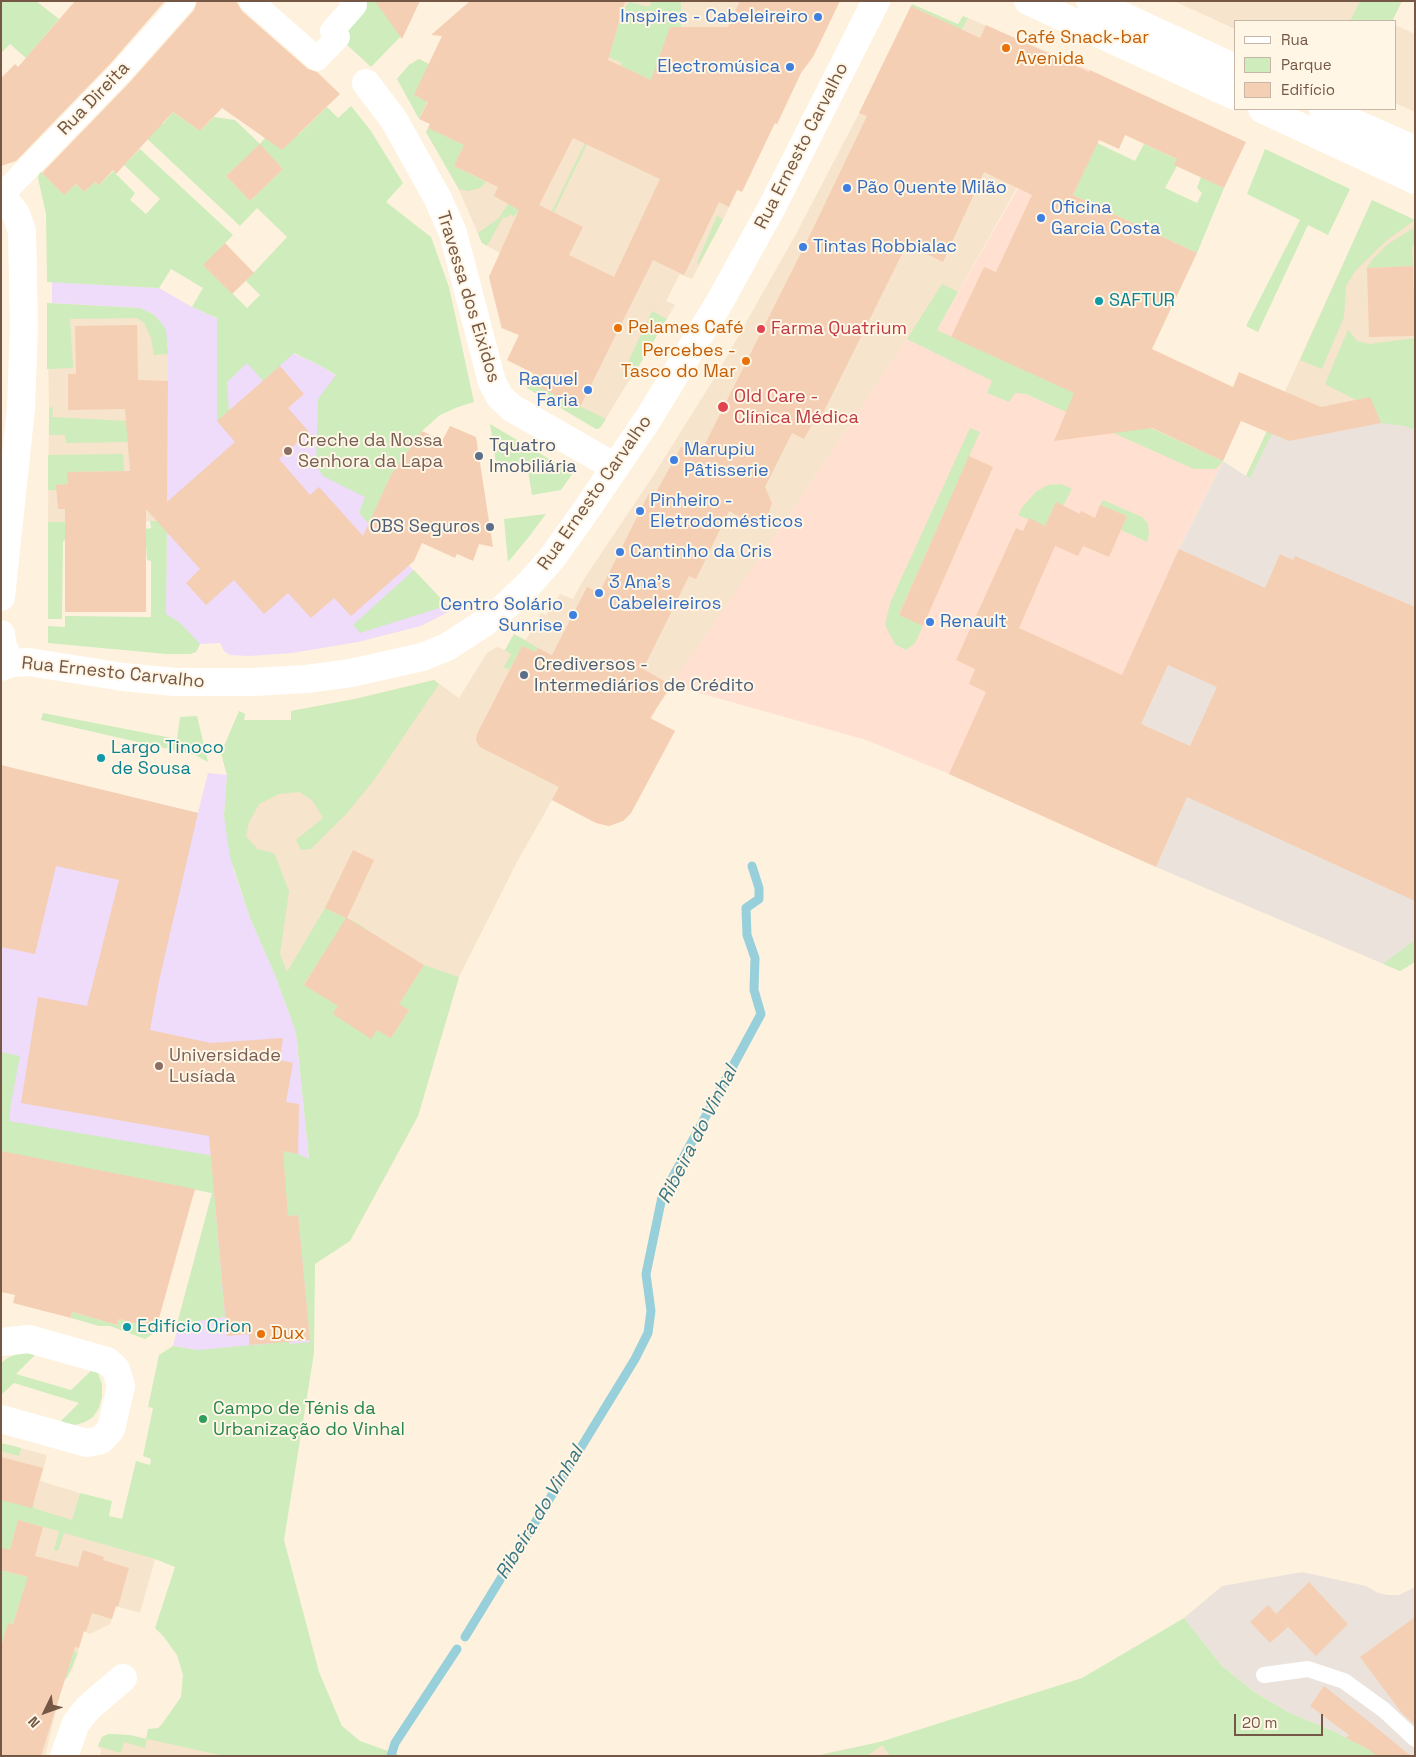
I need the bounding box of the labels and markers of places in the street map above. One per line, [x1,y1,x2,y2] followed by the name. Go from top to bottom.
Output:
[620,6,808,28] place label: Inspires - Cabeleireiro
[812,11,824,23] marker: Inspires - Cabeleireiro
[1016,27,1149,70] place label: Café Snack-bar Avenida
[1000,42,1012,54] marker: Café Snack-bar Avenida
[657,56,780,78] place label: Electromúsica
[784,61,796,73] marker: Electromúsica
[857,177,1007,199] place label: Pão Quente Milão
[841,182,853,194] marker: Pão Quente Milão
[1051,197,1160,240] place label: Oficina Garcia Costa
[1035,212,1047,224] marker: Oficina Garcia Costa
[813,236,957,258] place label: Tintas Robbialac
[797,241,809,253] marker: Tintas Robbialac
[1109,290,1175,312] place label: SAFTUR
[1093,295,1105,307] marker: SAFTUR
[628,317,744,339] place label: Pelames Café
[771,318,907,340] place label: Farma Quatrium
[612,322,624,334] marker: Pelames Café
[755,323,767,335] marker: Farma Quatrium
[621,340,736,382] place label: Percebes - Tasco do Mar
[740,355,752,367] marker: Percebes - Tasco do Mar
[519,369,578,412] place label: Raquel Faria
[582,384,594,396] marker: Raquel Faria
[734,386,859,428] place label: Old Care - Clínica Médica
[716,400,730,414] marker: Old Care - Clínica Médica
[298,430,443,472] place label: Creche da Nossa Senhora da Lapa
[489,435,577,478] place label: Tquatro Imobiliária
[684,439,769,482] place label: Marupiu Pâtisserie
[282,445,294,457] marker: Creche da Nossa Senhora da Lapa
[473,450,485,462] marker: Tquatro Imobiliária
[668,454,680,466] marker: Marupiu Pâtisserie
[650,490,803,532] place label: Pinheiro - Eletrodomésticos
[634,505,646,517] marker: Pinheiro - Eletrodomésticos
[370,516,480,538] place label: OBS Seguros
[484,521,496,533] marker: OBS Seguros
[630,541,772,563] place label: Cantinho da Cris
[614,546,626,558] marker: Cantinho da Cris
[609,572,721,614] place label: 3 Ana's Cabeleireiros
[593,587,605,599] marker: 3 Ana's Cabeleireiros
[440,594,563,636] place label: Centro Solário Sunrise
[567,609,579,621] marker: Centro Solário Sunrise
[940,611,1007,633] place label: Renault
[924,616,936,628] marker: Renault
[534,654,754,696] place label: Crediversos - Intermediários de Crédito
[518,669,530,681] marker: Crediversos - Intermediários de Crédito
[111,737,224,780] place label: Largo Tinoco de Sousa
[95,752,107,764] marker: Largo Tinoco de Sousa
[169,1045,281,1088] place label: Universidade Lusíada
[153,1060,165,1072] marker: Universidade Lusíada
[137,1316,252,1338] place label: Edifício Orion
[121,1321,133,1333] marker: Edifício Orion
[271,1323,305,1345] place label: Dux
[255,1328,267,1340] marker: Dux
[213,1398,405,1440] place label: Campo de Ténis da Urbanização do Vinhal
[197,1413,209,1425] marker: Campo de Ténis da Urbanização do Vinhal

